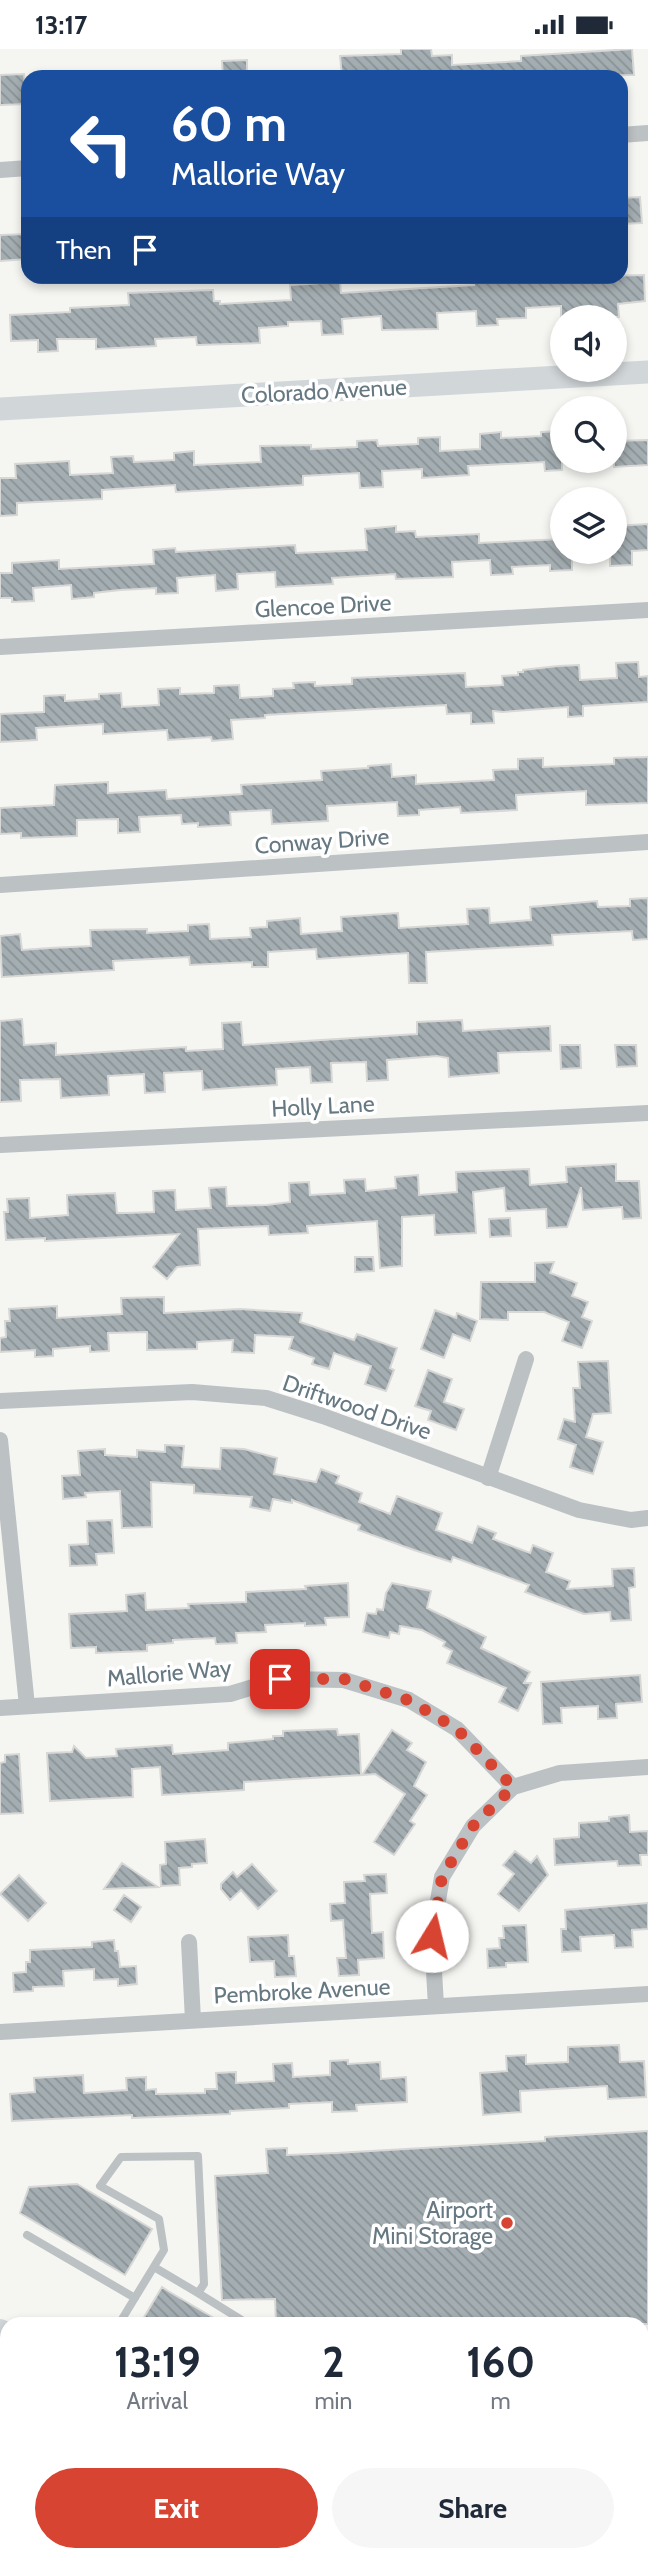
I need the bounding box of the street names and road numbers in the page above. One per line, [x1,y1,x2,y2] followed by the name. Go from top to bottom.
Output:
[240,373,408,409] street label: Colorado Avenue
[254,588,392,624] street label: Glencoe Drive
[254,822,390,860] street label: Conway Drive
[271,1089,376,1123] street label: Holly Lane
[279,1368,435,1446] street label: Driftwood Drive
[105,1654,233,1692] street label: Mallorie Way
[213,1972,391,2010] street label: Pembroke Avenue

